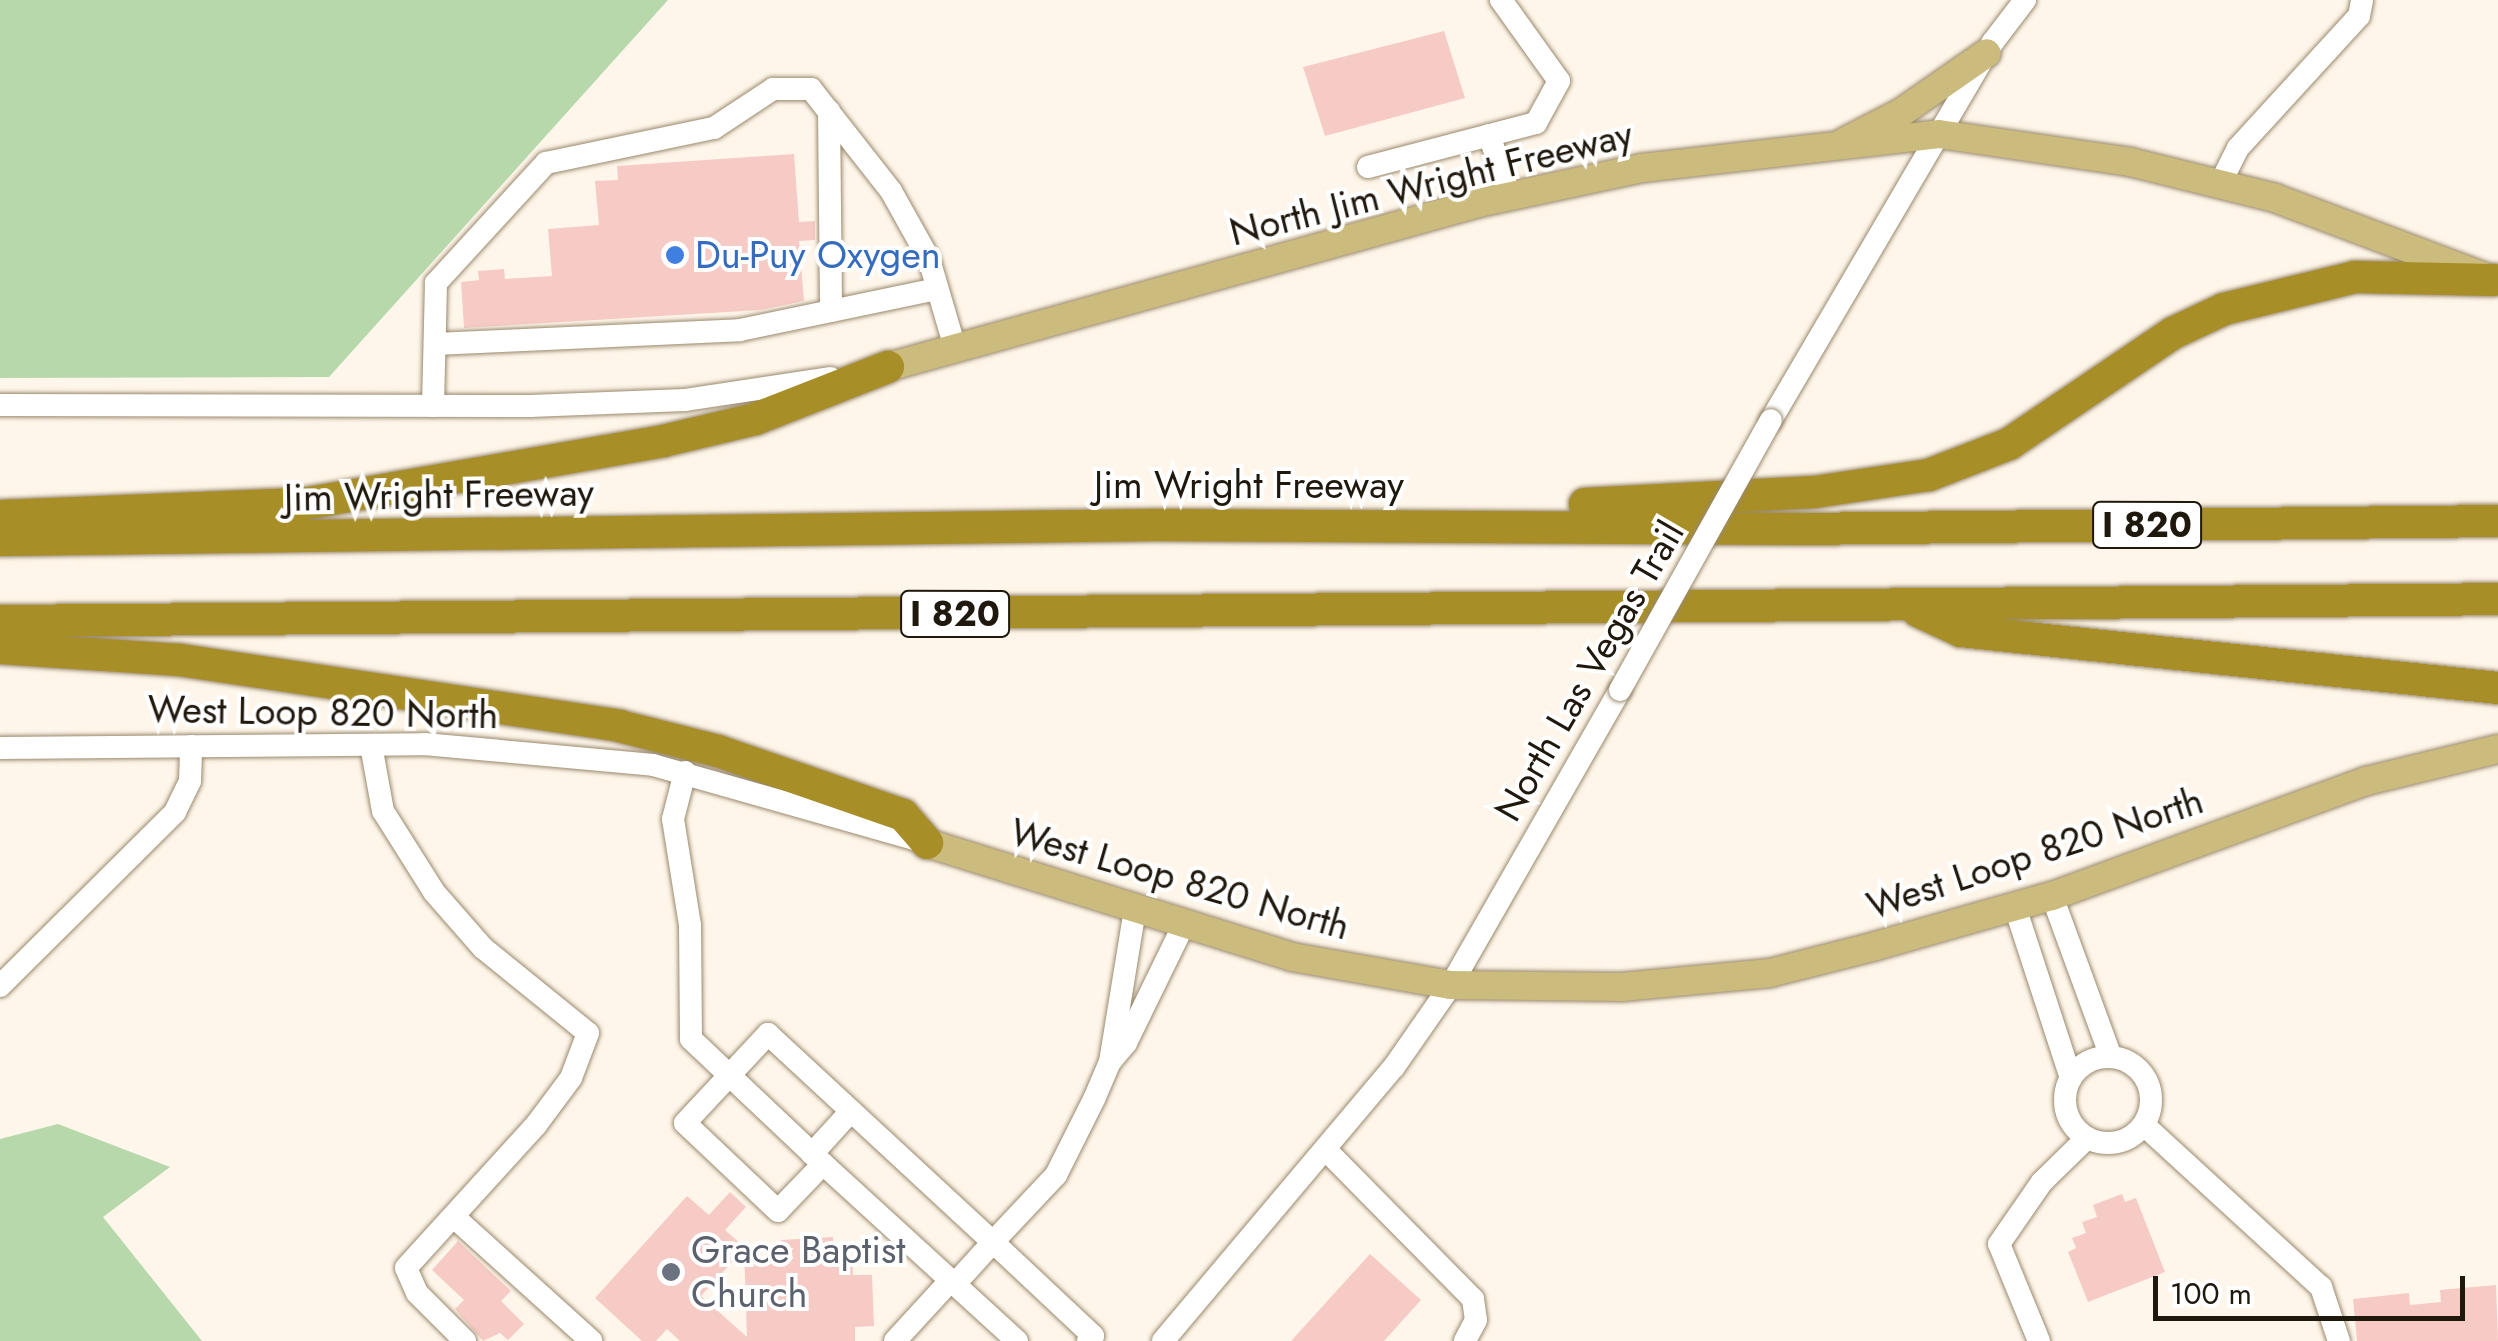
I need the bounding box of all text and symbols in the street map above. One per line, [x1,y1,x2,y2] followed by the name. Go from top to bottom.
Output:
[1225,111,1637,255] street label: North Jim Wright Freeway
[695,232,941,278] place label: Du-Puy Oxygen
[664,244,686,266] marker: Du-Puy Oxygen
[1094,462,1404,508] street label: Jim Wright Freeway
[284,469,594,521] street label: Jim Wright Freeway
[2092,495,2202,555] road number: I 820
[1485,513,1693,829] street label: North Las Vegas Trail
[900,584,1010,644] road number: I 820
[147,686,499,738] street label: West Loop 820 North
[1861,777,2209,929] street label: West Loop 820 North
[1005,809,1355,949] street label: West Loop 820 North
[691,1227,905,1316] place label: Grace Baptist Church
[2158,1256,2470,1318] scale bar
[660,1261,682,1283] marker: Grace Baptist Church
[2170,1272,2252,1315] text: 100 m

